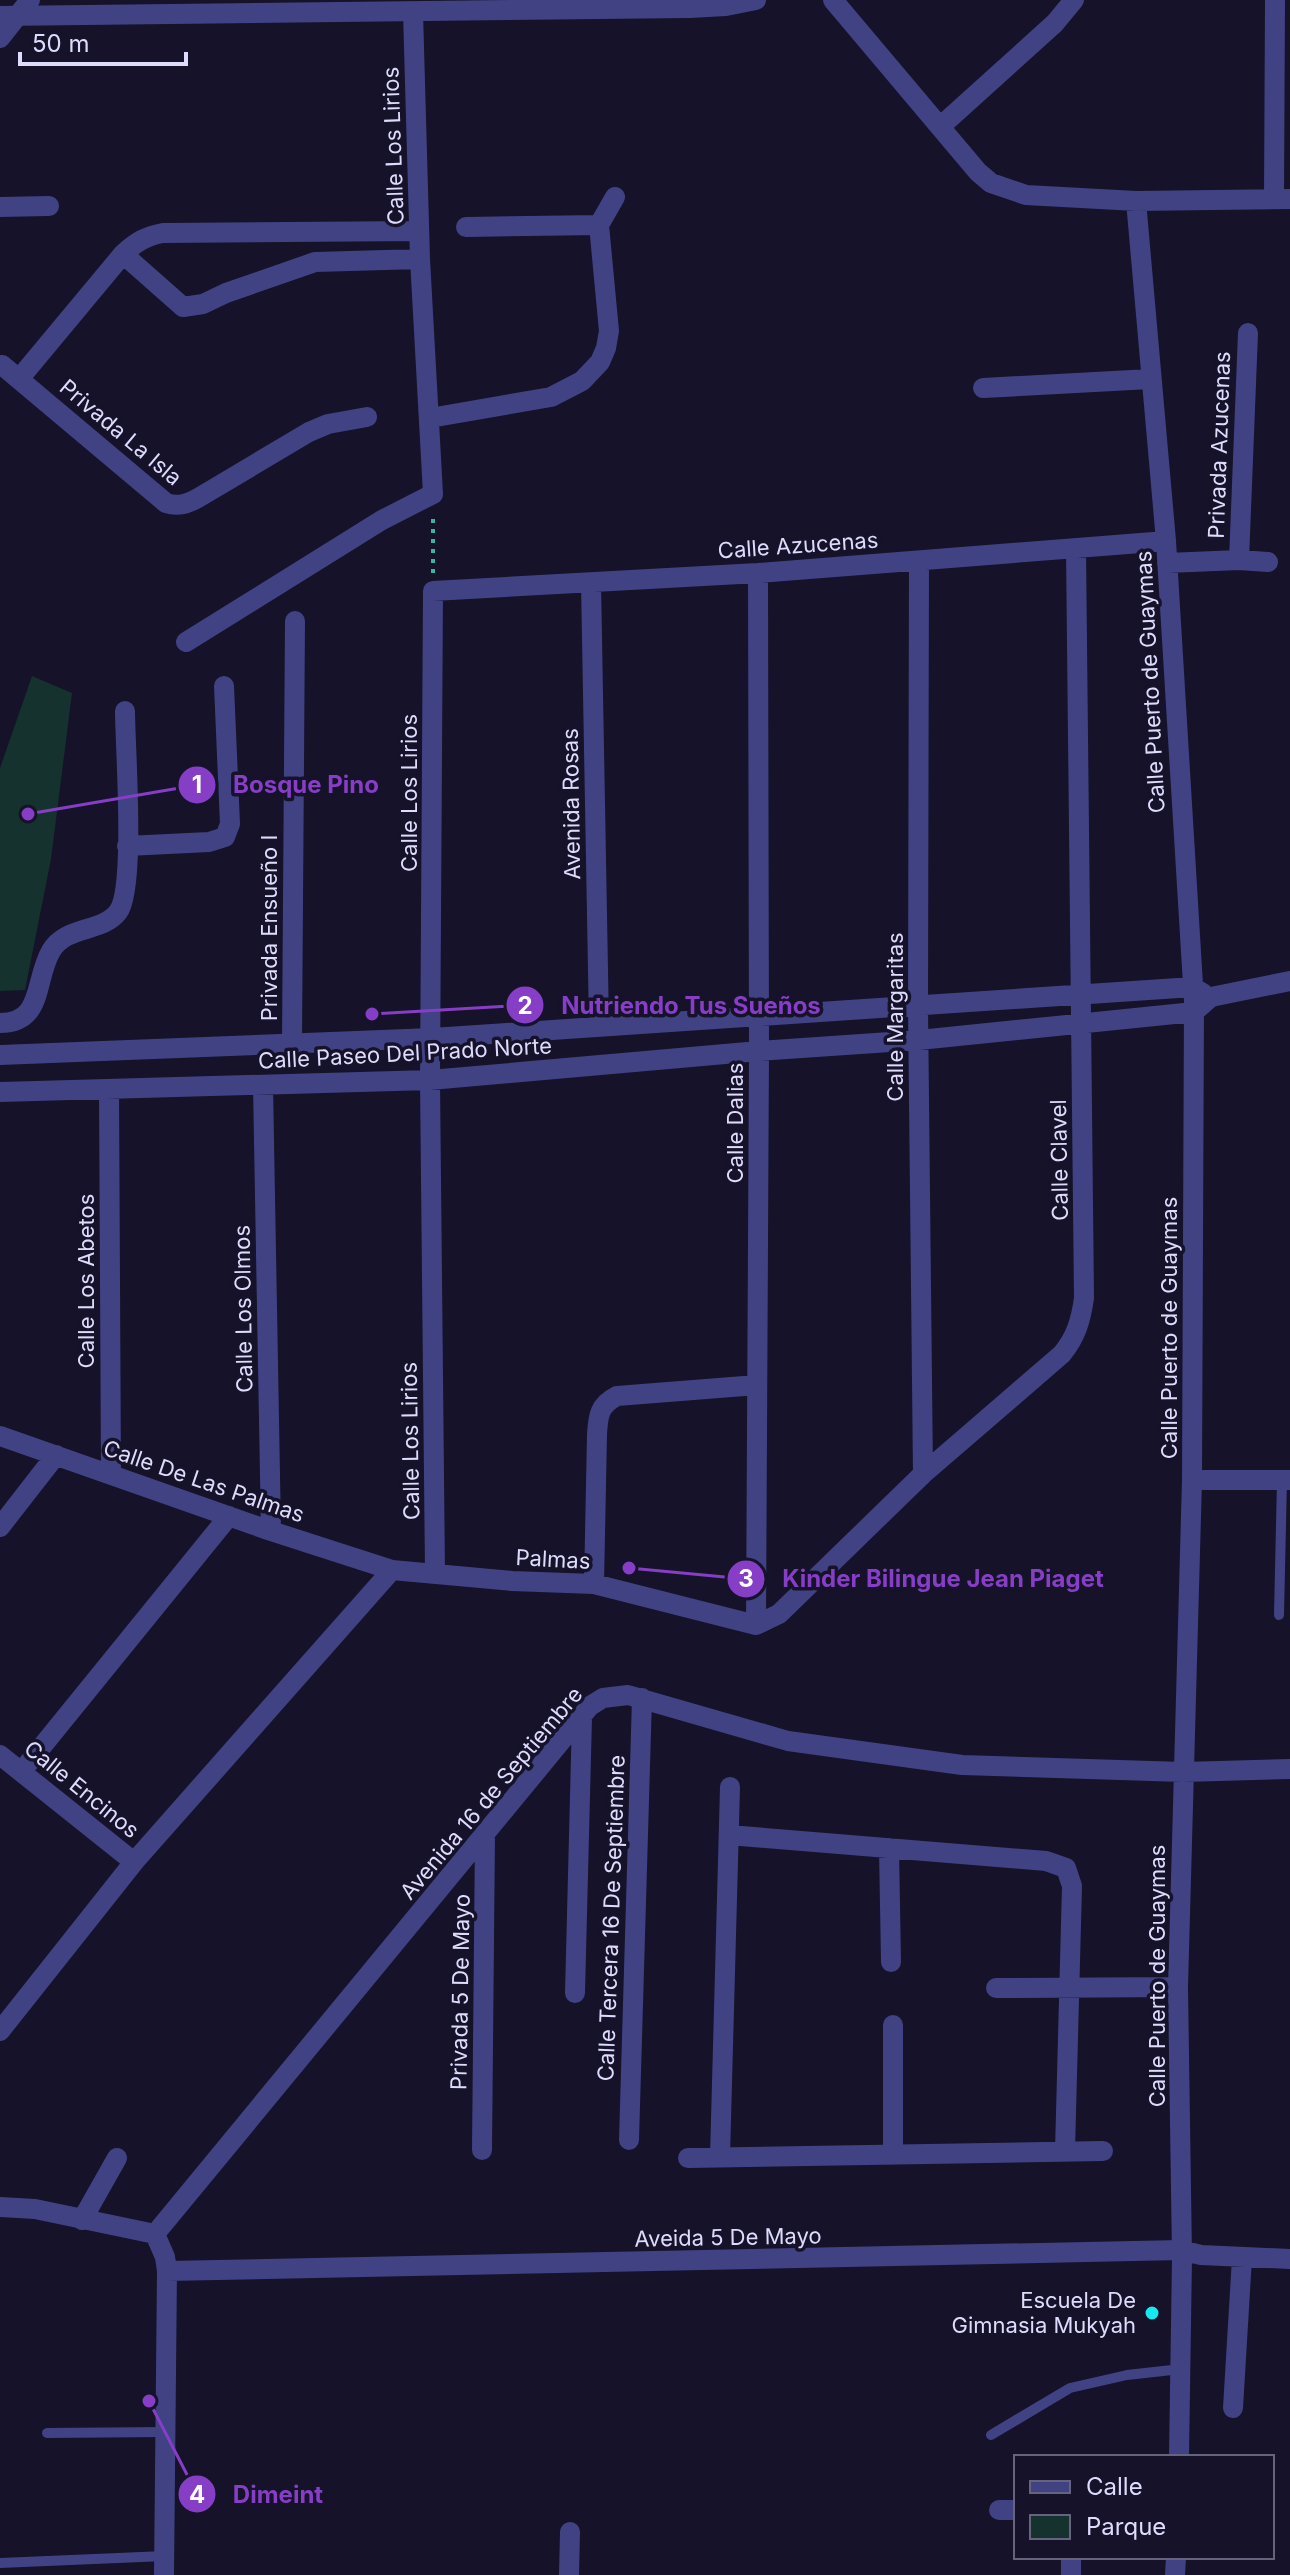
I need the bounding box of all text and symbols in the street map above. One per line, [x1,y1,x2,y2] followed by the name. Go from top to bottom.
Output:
[20,16,186,66] scale bar
[32,29,90,58] text: 50 m
[377,67,409,225] street label: Calle Los Lirios
[1203,351,1235,539] street label: Privada Azucenas
[55,374,187,490] street label: Privada La Isla
[717,526,879,564] street label: Calle Azucenas
[1130,550,1170,814] street label: Calle Puerto de Guaymas
[396,714,422,872] street label: Calle Los Lirios
[557,728,585,880] street label: Avenida Rosas
[177,761,394,809] callout: Bosque Pino
[192,770,202,799] text: 1
[233,770,379,799] text: Bosque Pino
[256,835,282,1021] street label: Privada Ensueño I
[882,932,908,1102] street label: Calle Margaritas
[505,981,836,1029] callout: Nutriendo Tus Sueños
[517,991,533,1020] text: 2
[561,991,821,1020] text: Nutriendo Tus Sueños
[257,1032,553,1074] street label: Calle Paseo Del Prado Norte
[722,1063,748,1183] street label: Calle Dalias
[1045,1099,1073,1221] street label: Calle Clavel
[73,1194,99,1368] street label: Calle Los Abetos
[1156,1197,1182,1459] street label: Calle Puerto de Guaymas
[229,1225,257,1393] street label: Calle Los Olmos
[396,1362,424,1520] street label: Calle Los Lirios
[100,1434,308,1528] street label: Calle De Las Palmas
[515,1544,591,1574] street label: Palmas
[726,1555,1120,1603] callout: Kinder Bilingue Jean Piaget
[738,1564,754,1593] text: 3
[782,1564,1104,1593] text: Kinder Bilingue Jean Piaget
[394,1681,588,1905] street label: Avenida 16 de Septiembre
[19,1735,145,1843] street label: Calle Encinos
[592,1754,630,2082] street label: Calle Tercera 16 De Septiembre
[1144,1845,1170,2107] street label: Calle Puerto de Guaymas
[445,1894,475,2090] street label: Privada 5 De Mayo
[634,2222,822,2252] street label: Aveida 5 De Mayo
[952,2287,1136,2338] place label: Escuela De Gimnasia Mukyah
[1143,2304,1161,2322] marker: Escuela De Gimnasia Mukyah
[1014,2455,1274,2559] legend
[177,2470,339,2518] callout: Dimeint
[1086,2472,1143,2501] text: Calle
[189,2480,205,2509] text: 4
[233,2480,323,2509] text: Dimeint
[1086,2512,1166,2541] text: Parque

